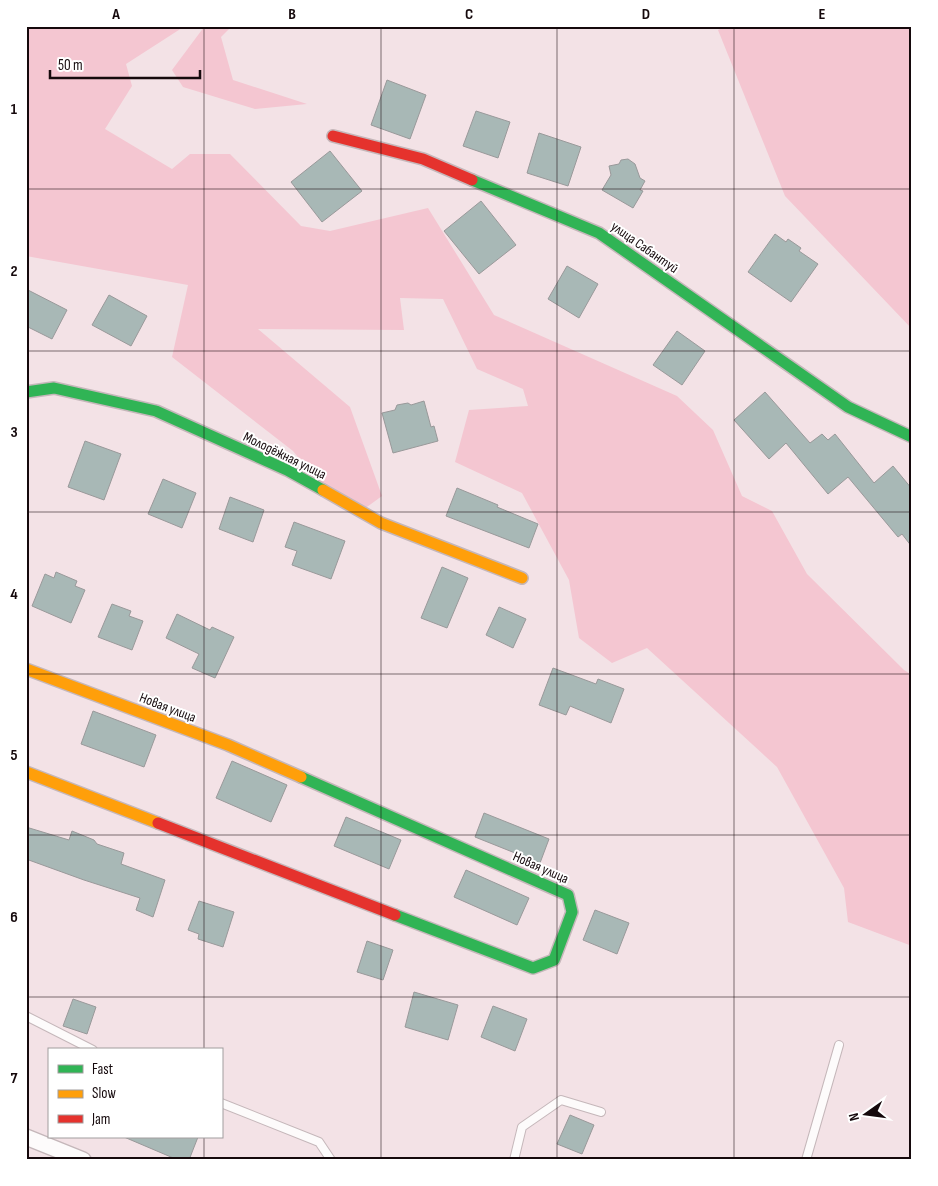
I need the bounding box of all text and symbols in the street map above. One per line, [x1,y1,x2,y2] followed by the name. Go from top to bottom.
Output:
[111,5,120,24] text: A
[288,5,296,24] text: B
[465,5,473,24] text: C
[642,5,650,24] text: D
[819,5,826,24] text: E
[50,48,200,80] scale bar
[58,56,83,75] text: 50 m
[11,100,18,119] text: 1
[608,218,682,277] street label: улица Сабантуй
[10,262,18,281] text: 2
[10,423,18,442] text: 3
[241,428,329,483] street label: Молодёжная улица
[10,585,18,604] text: 4
[137,689,198,726] street label: Новая улица
[10,746,18,765] text: 5
[510,848,571,887] street label: Новая улица
[10,908,18,927] text: 6
[48,1048,222,1138] legend
[92,1060,114,1079] text: Fast
[11,1069,18,1088] text: 7
[92,1084,116,1103] text: Slow
[840,1088,890,1138] north arrow
[91,1110,110,1129] text: Jam
[845,1111,863,1123] text: N

